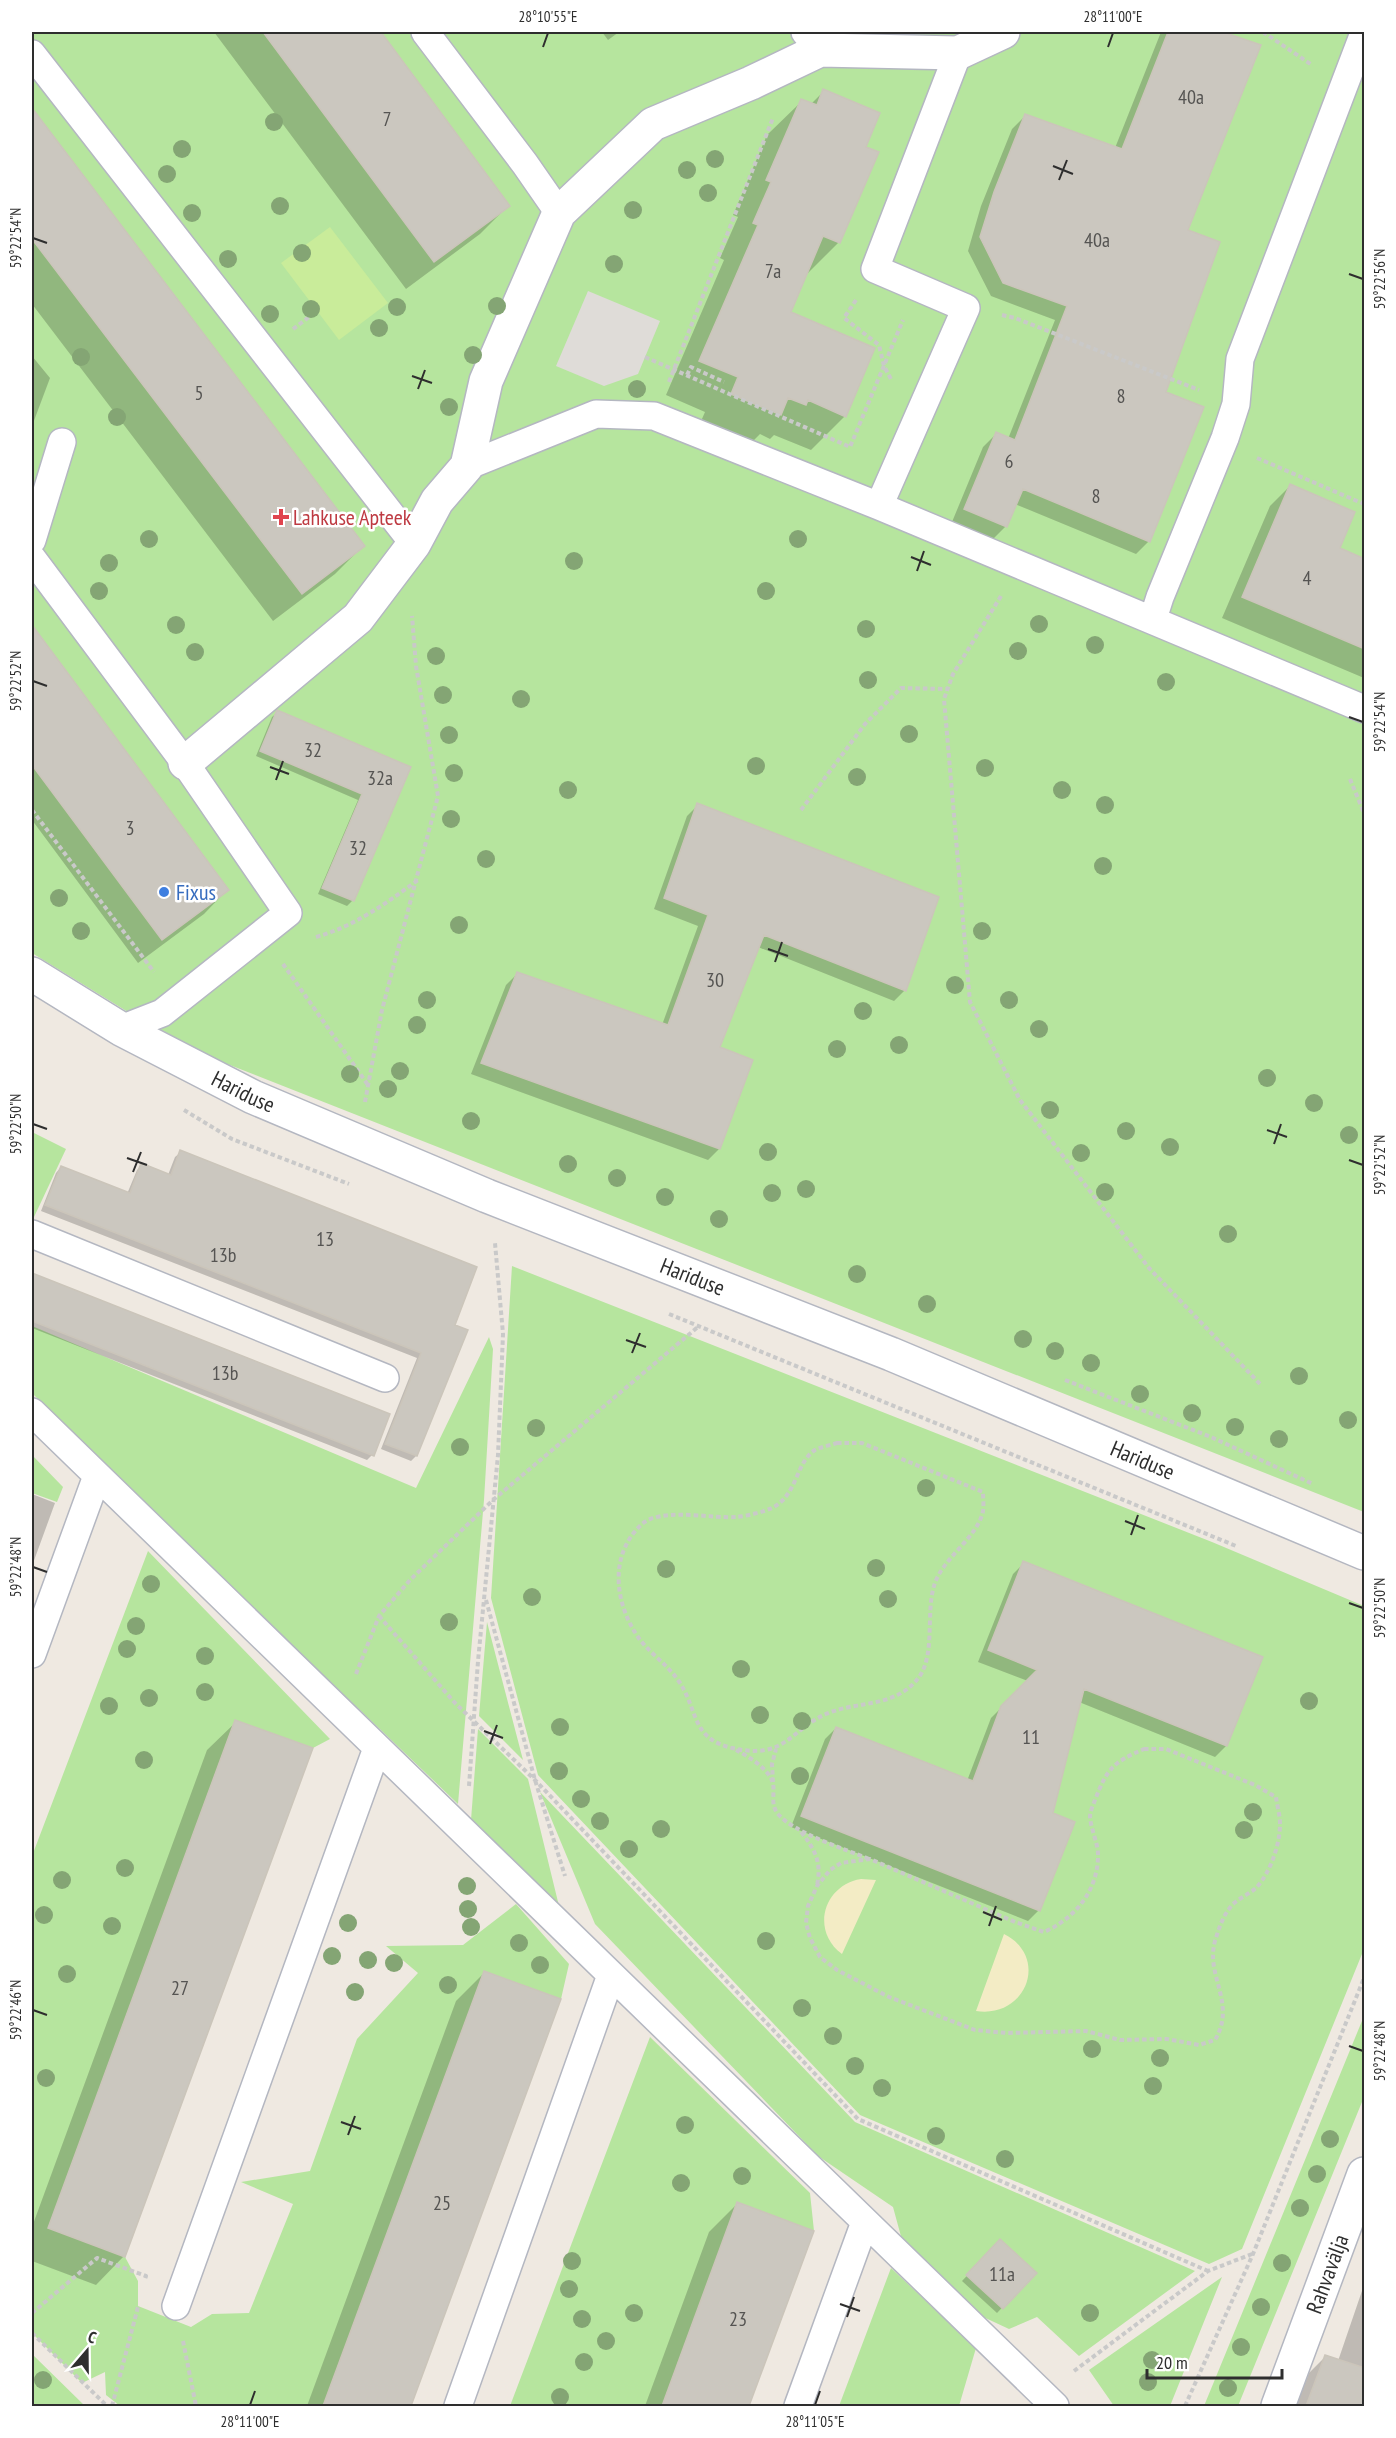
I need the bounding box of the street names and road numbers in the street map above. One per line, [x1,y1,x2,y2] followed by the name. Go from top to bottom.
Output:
[207,1064,279,1119] street label: Hariduse
[656,1251,729,1302] street label: Hariduse
[1106,1434,1179,1486] street label: Hariduse
[1300,2230,1354,2317] street label: Rahvavälja

